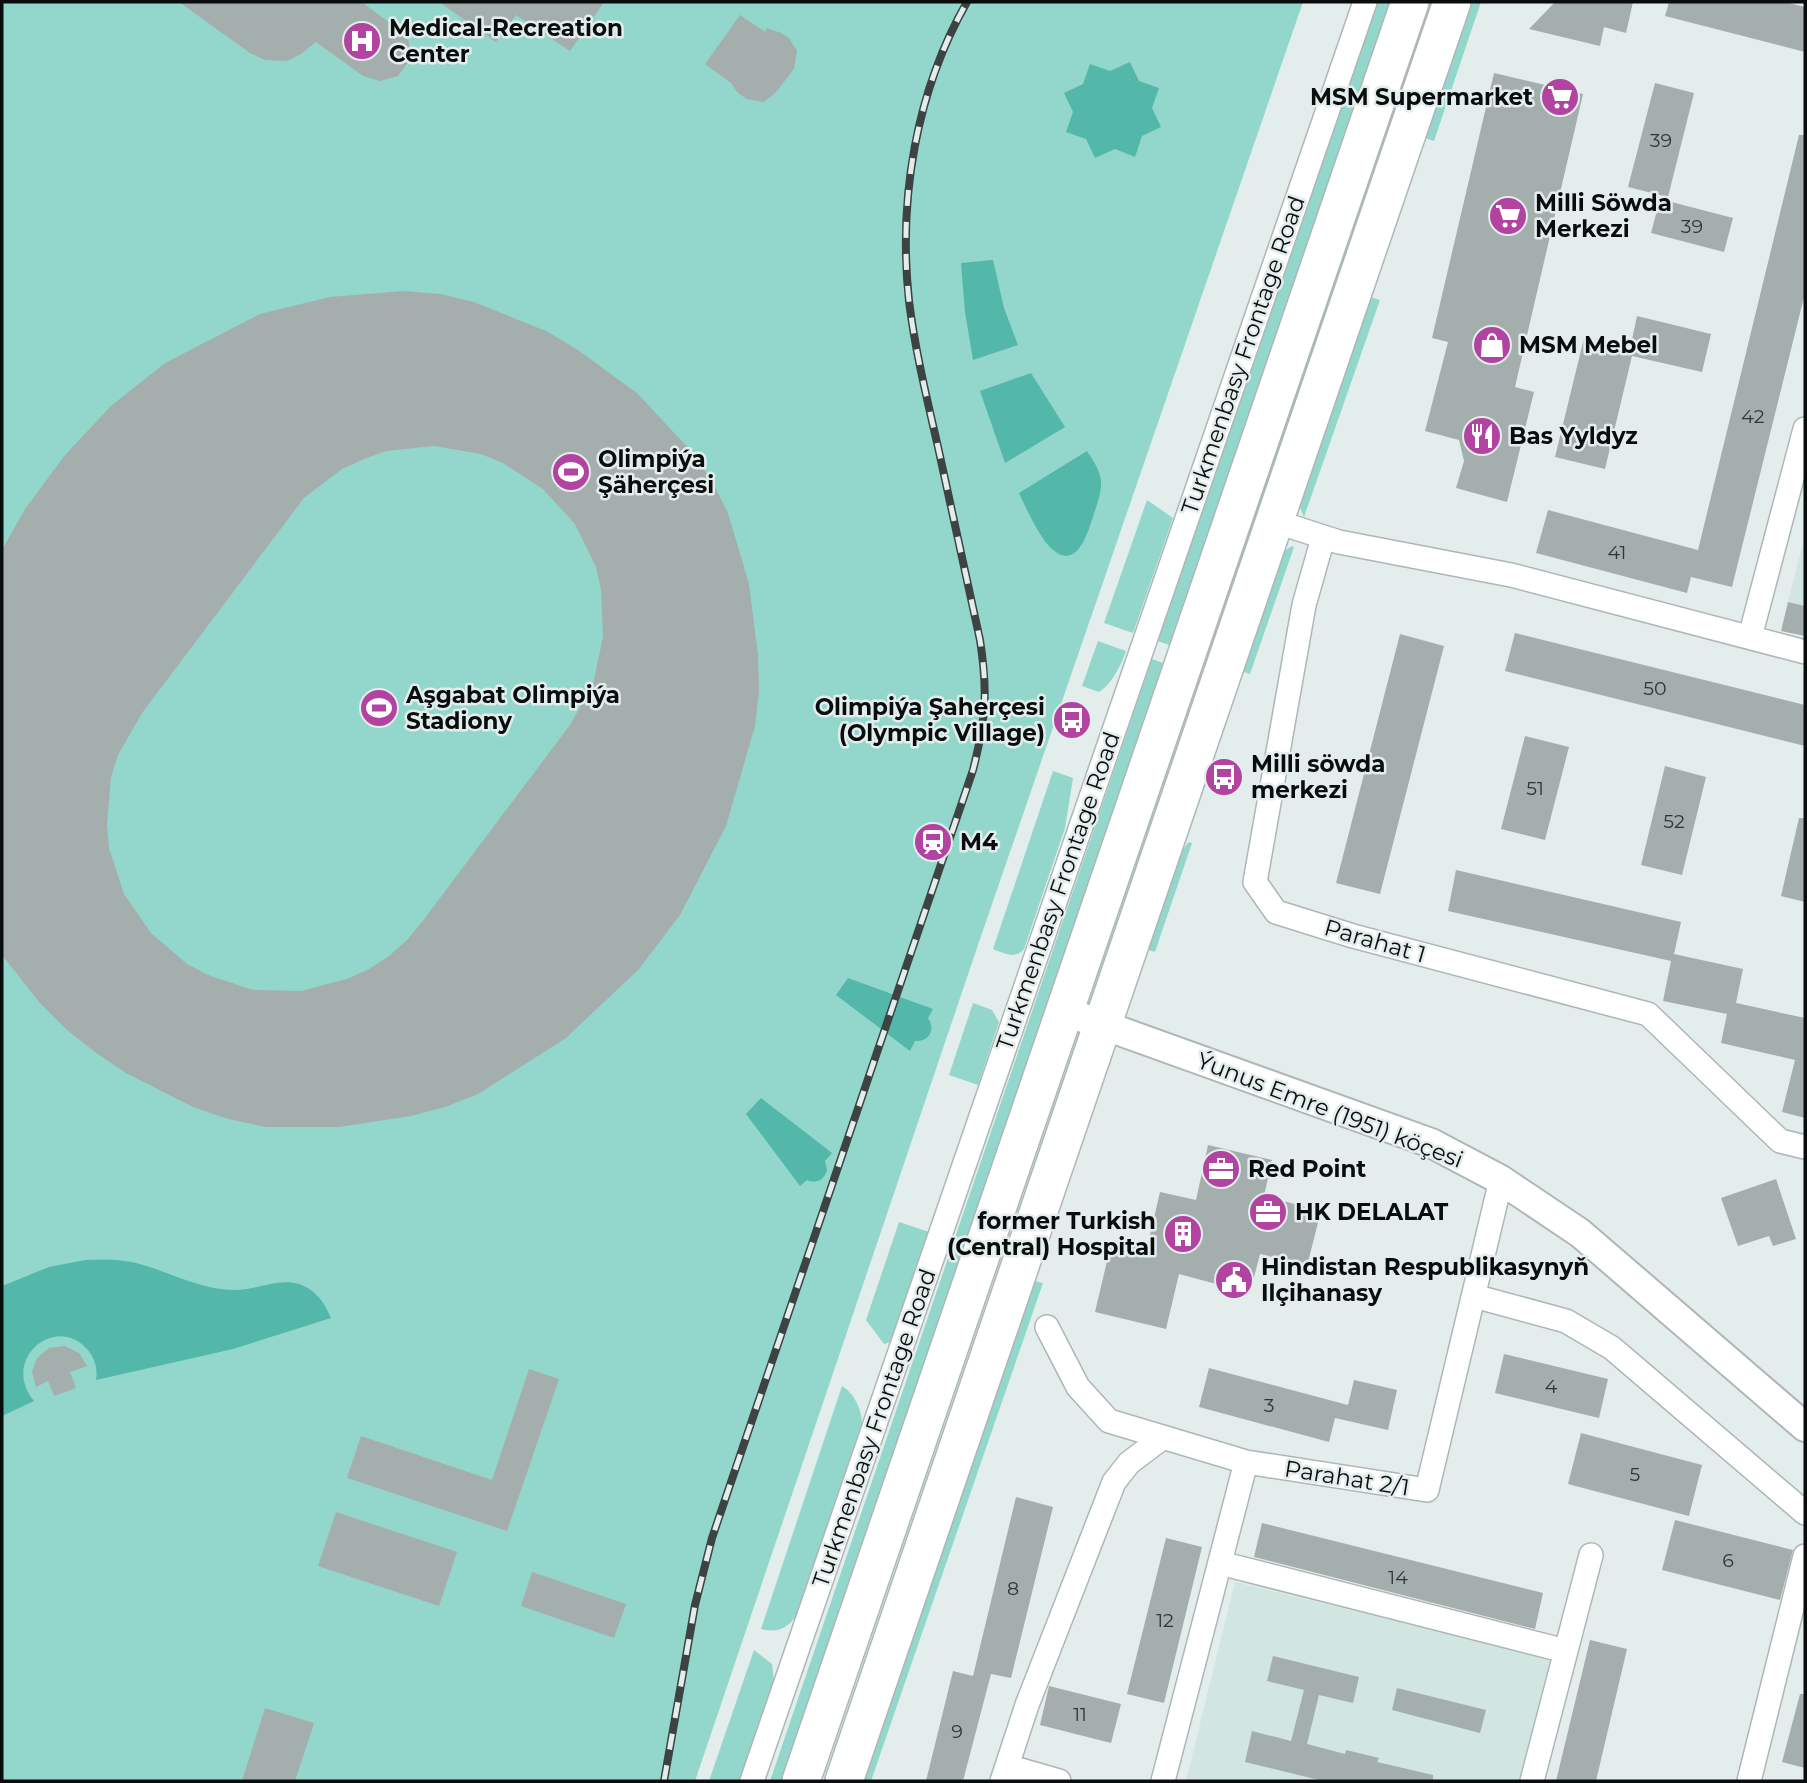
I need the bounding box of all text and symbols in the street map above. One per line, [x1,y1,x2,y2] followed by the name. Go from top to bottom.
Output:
[389,14,623,68] place label: Medical-Recreation Center
[341,20,383,62] hospital icon: Medical-Recreation Center
[1539,76,1581,118] supermarket icon: MSM Supermarket
[1310,83,1533,111] place label: MSM Supermarket
[1650,129,1672,152] house number: 39
[1535,189,1672,243] place label: Milli Söwda Merkezi
[1175,192,1311,518] street label: Turkmenbasy Frontage Road
[1487,195,1529,237] supermarket icon: Milli Söwda Merkezi
[1681,215,1703,238] house number: 39
[1471,324,1513,366] shop icon: MSM Mebel
[1519,331,1658,359] place label: MSM Mebel
[1741,405,1765,428] house number: 42
[1461,415,1503,457] restaurant icon: Bas Yyldyz
[1509,422,1638,450] place label: Bas Yyldyz
[598,445,714,499] place label: Olimpiýa Şäherçesi
[550,451,592,493] sports icon: Olimpiýa Şäherçesi
[1608,541,1626,564] house number: 41
[1643,677,1667,700] house number: 50
[405,681,620,735] place label: Aşgabat Olimpiýa Stadiony
[358,687,400,729] sports icon: Aşgabat Olimpiýa Stadiony
[815,693,1045,747] place label: Olimpiýa Şaherçesi (Olympic Village)
[1051,699,1093,741] bus stop icon: Olimpiýa Şaherçesi (Olympic Village)
[990,728,1126,1054] street label: Turkmenbasy Frontage Road
[1251,750,1385,804] place label: Milli söwda merkezi
[1203,756,1245,798] bus stop icon: Milli söwda merkezi
[1526,777,1544,800] house number: 51
[1663,810,1685,833] house number: 52
[912,821,954,863] station icon: M4
[960,828,998,856] place label: M4
[1321,913,1429,969] street label: Parahat 1
[1193,1046,1467,1174] street label: Ýunus Emre (1951) köçesi
[1200,1148,1242,1190] office icon: Red Point
[1248,1155,1366,1183] place label: Red Point
[1247,1191,1289,1233] office icon: HK DELALAT
[1295,1198,1449,1226] place label: HK DELALAT
[947,1207,1156,1261] place label: former Turkish (Central) Hospital
[1162,1213,1204,1255] building icon: former Turkish (Central) Hospital
[1261,1253,1589,1307] place label: Hindistan Respublikasynyň Ilçihanasy
[1213,1259,1255,1301] public building icon: Hindistan Respublikasynyň Ilçihanasy
[806,1265,942,1591] street label: Turkmenbasy Frontage Road
[1545,1375,1558,1398] house number: 4
[1264,1394,1274,1417] house number: 3
[1283,1454,1411,1502] street label: Parahat 2/1
[1630,1463,1641,1486] house number: 5
[1722,1549,1734,1572] house number: 6
[1388,1566,1408,1589] house number: 14
[1007,1577,1019,1600] house number: 8
[1156,1609,1174,1632] house number: 12
[1073,1703,1087,1726] house number: 11
[951,1720,963,1743] house number: 9

